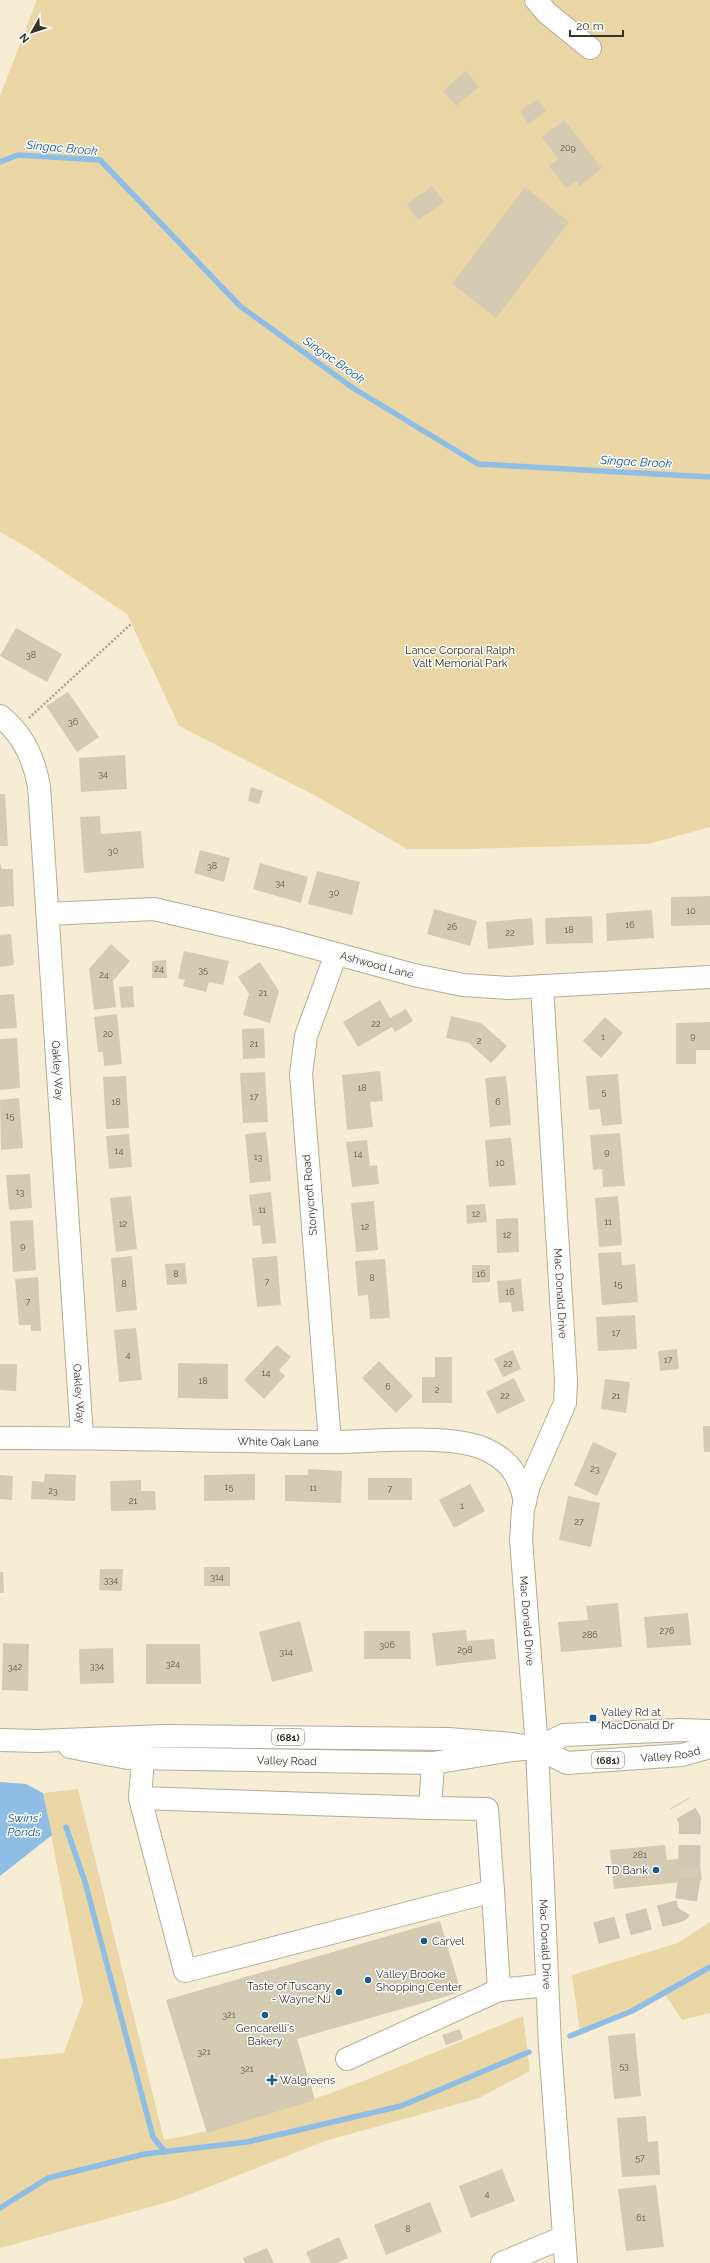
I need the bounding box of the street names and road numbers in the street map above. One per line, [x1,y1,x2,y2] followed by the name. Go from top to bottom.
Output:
[339,949,416,981] street label: Ashwood Lane
[49,1040,66,1101] street label: Oakley Way
[300,1154,320,1236] street label: Stonycroft Road
[551,1248,570,1339] street label: Mac Donald Drive
[71,1363,88,1424] street label: Oakley Way
[237,1435,319,1448] street label: White Oak Lane
[517,1575,537,1667] street label: Mac Donald Drive
[272,1729,304,1745] road number: (681)
[640,1744,702,1764] street label: Valley Road
[592,1752,624,1768] road number: (681)
[257,1754,317,1768] street label: Valley Road
[537,1899,554,1990] street label: Mac Donald Drive

